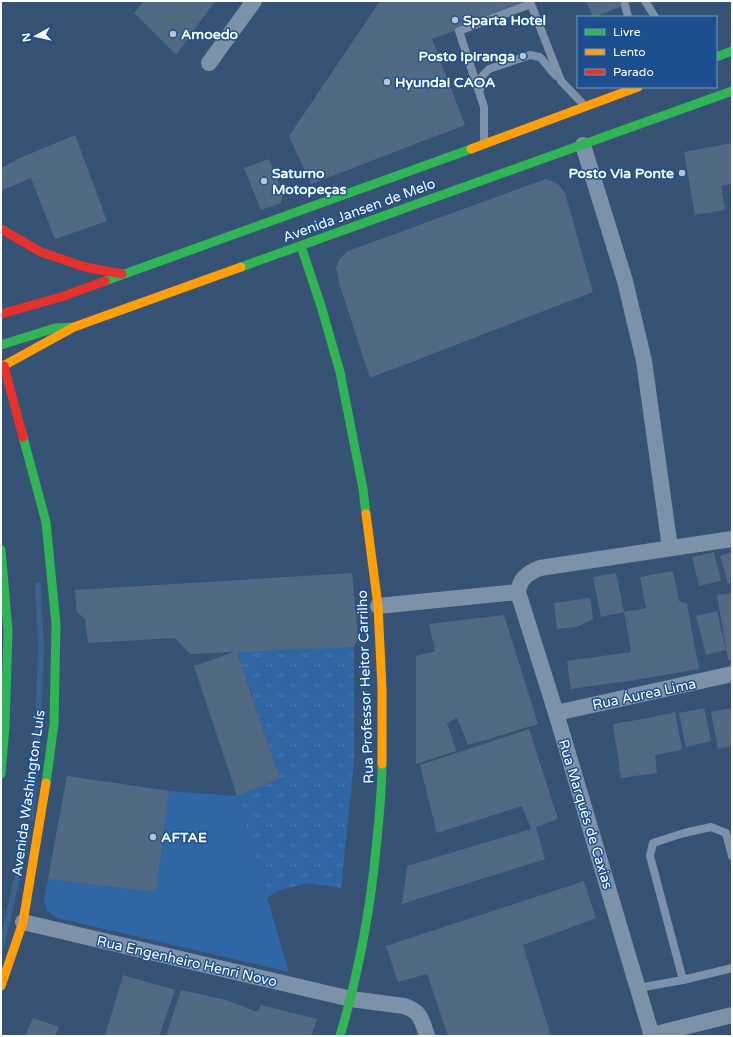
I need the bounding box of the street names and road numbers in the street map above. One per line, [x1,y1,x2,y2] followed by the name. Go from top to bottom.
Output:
[281,175,438,246] street label: Avenida Jansen de Melo
[354,590,377,784] street label: Rua Professor Heitor Carrilho
[591,675,698,714] street label: Rua Áurea Lima
[8,709,49,877] street label: Avenida Washington Luís
[555,737,617,891] street label: Rua Marquês de Caxias
[95,932,279,991] street label: Rua Engenheiro Henri Novo

